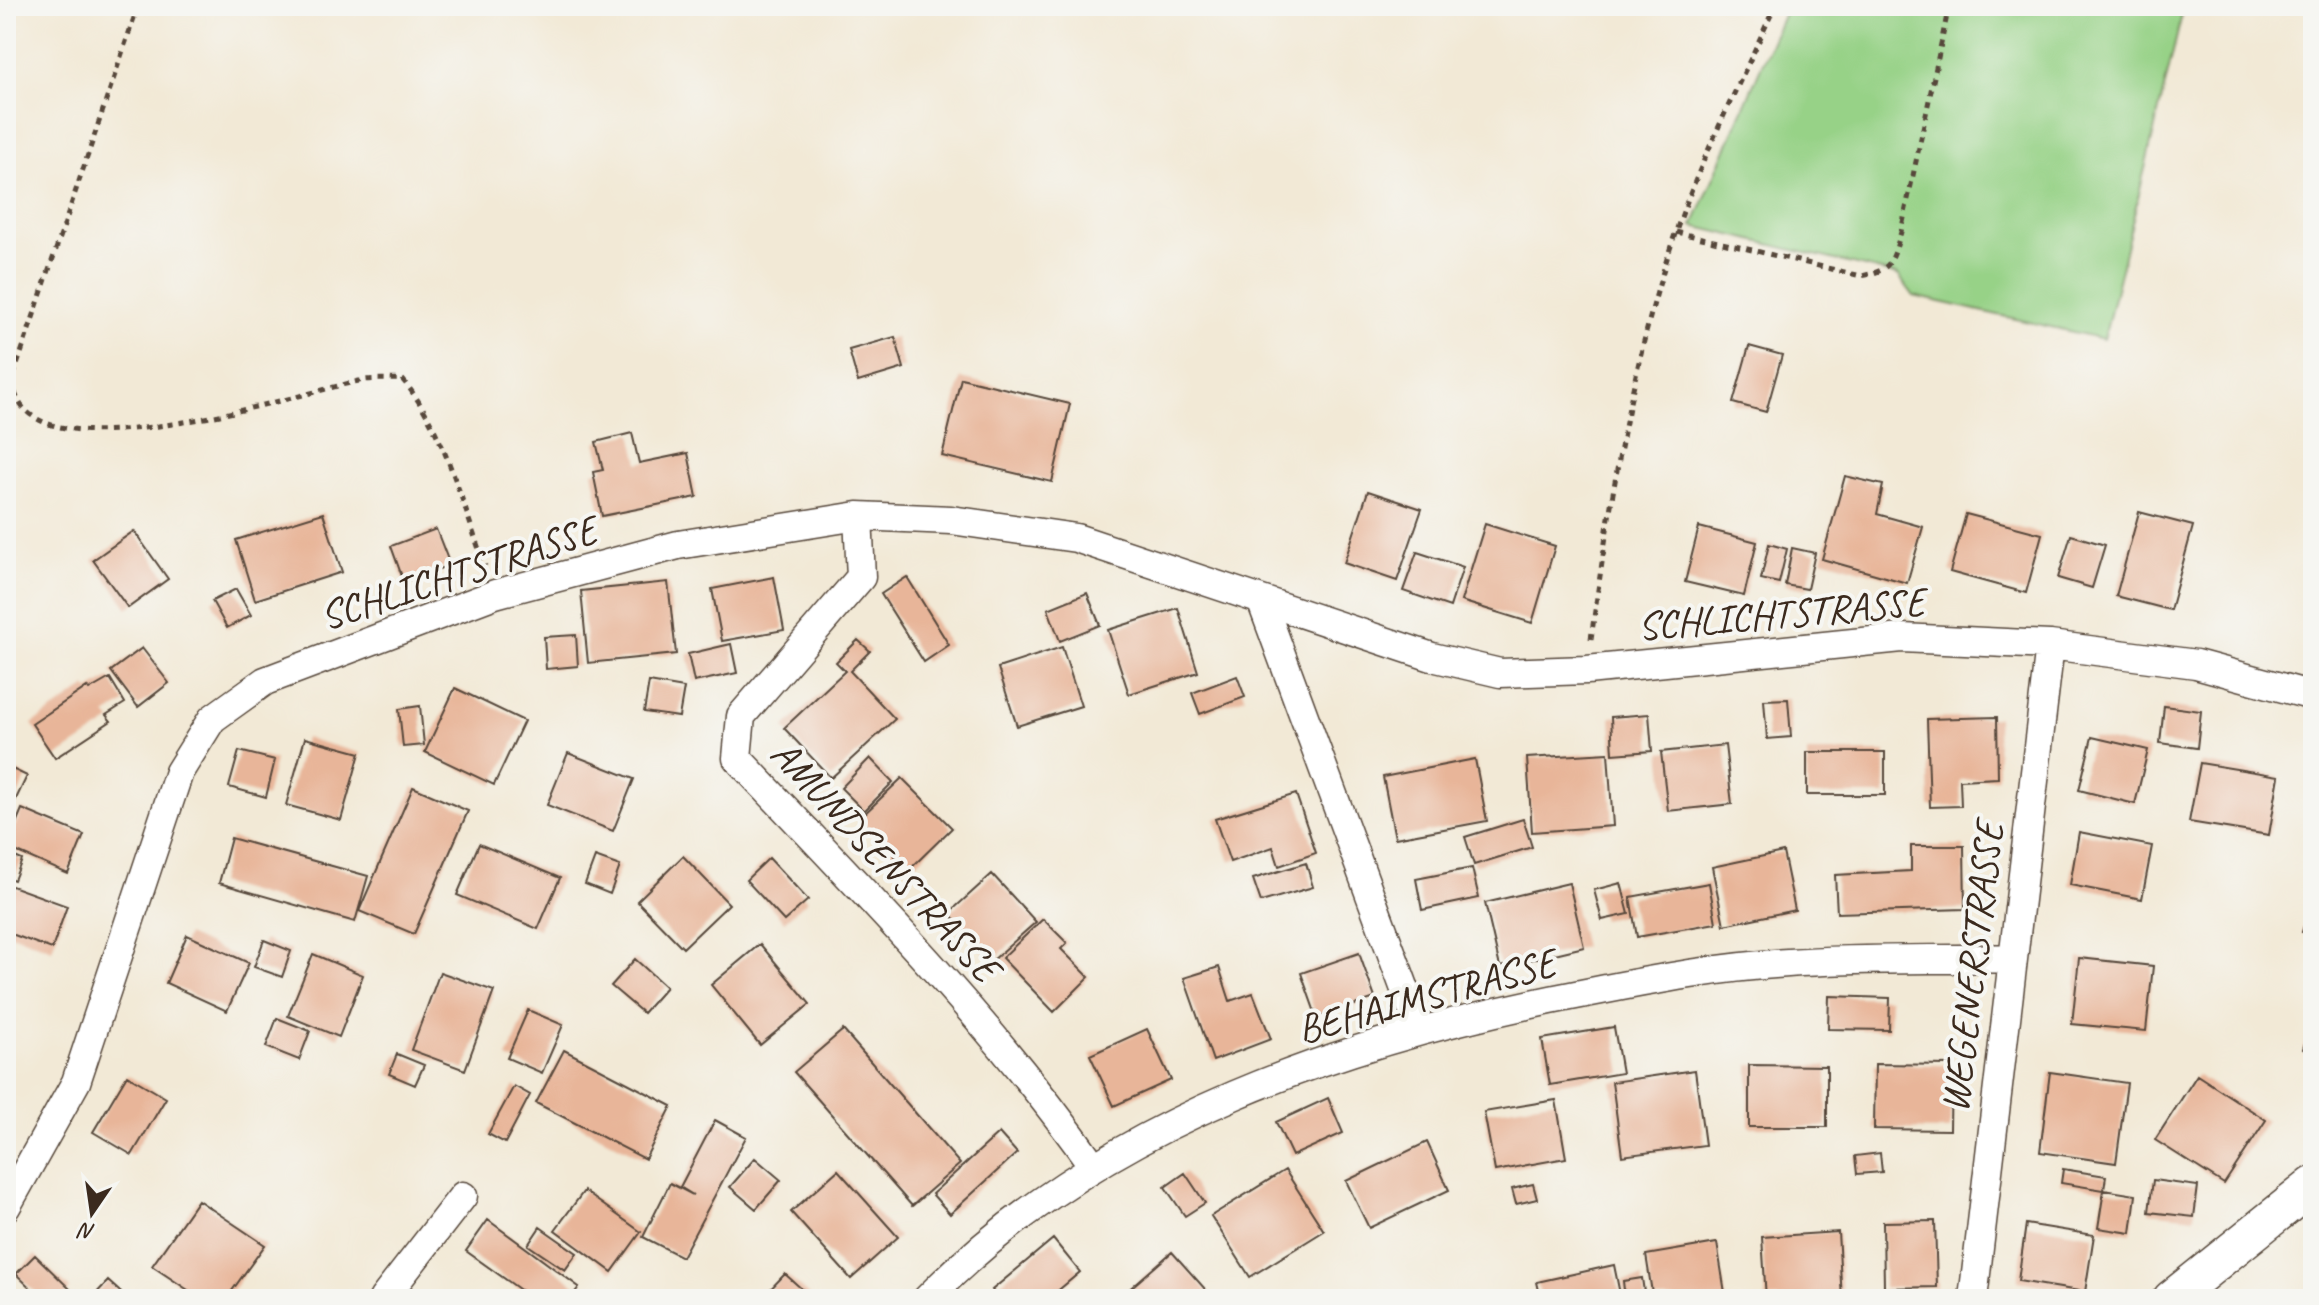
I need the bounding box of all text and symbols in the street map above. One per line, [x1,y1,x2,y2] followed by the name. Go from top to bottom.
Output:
[314,503,608,641] street label: SCHLICHTSTRASSE
[1636,576,1932,651] street label: SCHLICHTSTRASSE
[760,729,1014,996] street label: AMUNDSENSTRASSE
[1929,814,2015,1115] street label: WEGENERSTRASSE
[1292,936,1566,1054] street label: BEHAIMSTRASSE
[52,1173,132,1253] north arrow
[75,1216,98,1247] text: N

